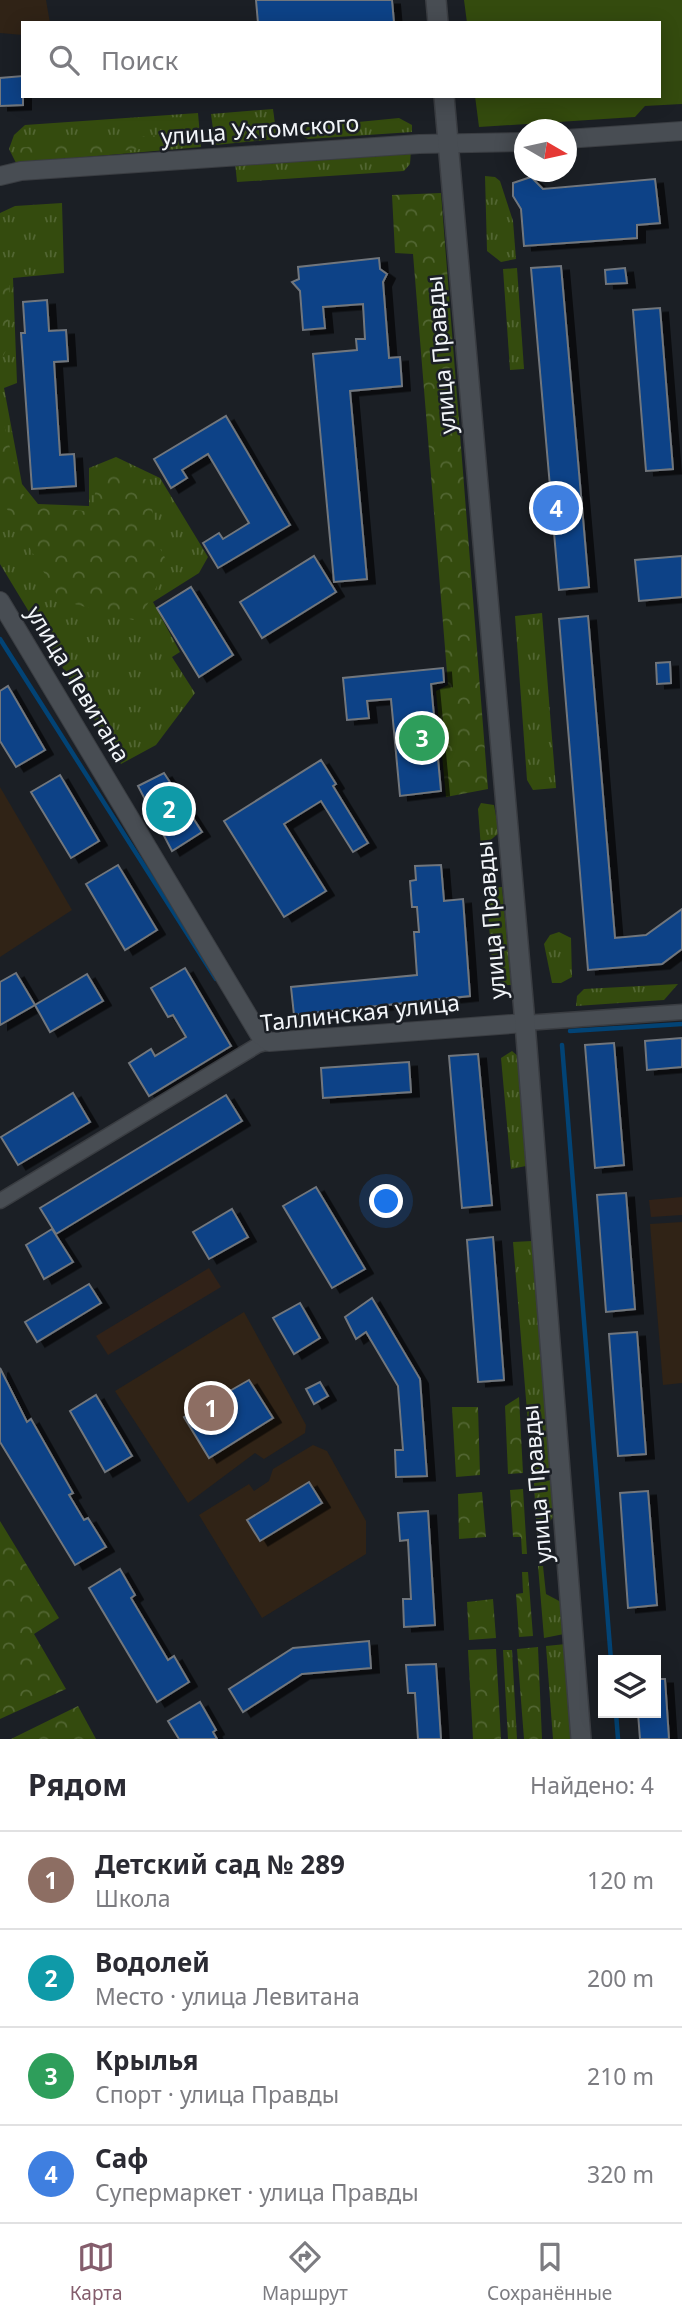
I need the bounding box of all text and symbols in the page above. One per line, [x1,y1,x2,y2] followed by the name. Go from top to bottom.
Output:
[21,21,661,98] search box
[45,41,83,79] icon: search
[101,42,178,78] text: Поиск
[160,106,360,152] street label: улица Ухтомского
[514,119,577,182] north arrow
[417,274,463,436] street label: улица Правды
[533,482,579,534] pin: 4
[19,599,138,768] street label: улица Левитана
[399,712,445,764] pin: 3
[146,783,192,835] pin: 2
[467,839,513,1001] street label: улица Правды
[259,986,461,1038] street label: Таллинская улица
[369,1184,403,1218] your location
[188,1382,234,1434] pin: 1
[513,1403,559,1565] street label: улица Правды
[598,1655,661,1718] map controls
[598,1655,661,1718] button: layers
[28,1764,127,1805] text: Рядом
[530,1769,654,1801] text: Найдено: 4
[95,1846,345,1882] text: Детский сад № 289
[44,1864,58,1896] text: 1
[587,1864,654,1896] text: 120 m
[95,1882,171,1914] text: Школа
[95,1944,210,1980] text: Водолей
[44,1962,58,1994] text: 2
[587,1962,654,1994] text: 200 m
[95,1980,360,2012] text: Место · улица Левитана
[95,2042,199,2078] text: Крылья
[44,2060,58,2092] text: 3
[587,2060,654,2092] text: 210 m
[95,2078,339,2110] text: Спорт · улица Правды
[95,2140,148,2176] text: Саф
[44,2158,58,2190] text: 4
[587,2158,654,2190] text: 320 m
[95,2176,419,2208] text: Супермаркет · улица Правды
[70,2238,123,2306] tab: Карта
[262,2238,348,2306] tab: Маршрут
[487,2238,612,2306] tab: Сохранённые

